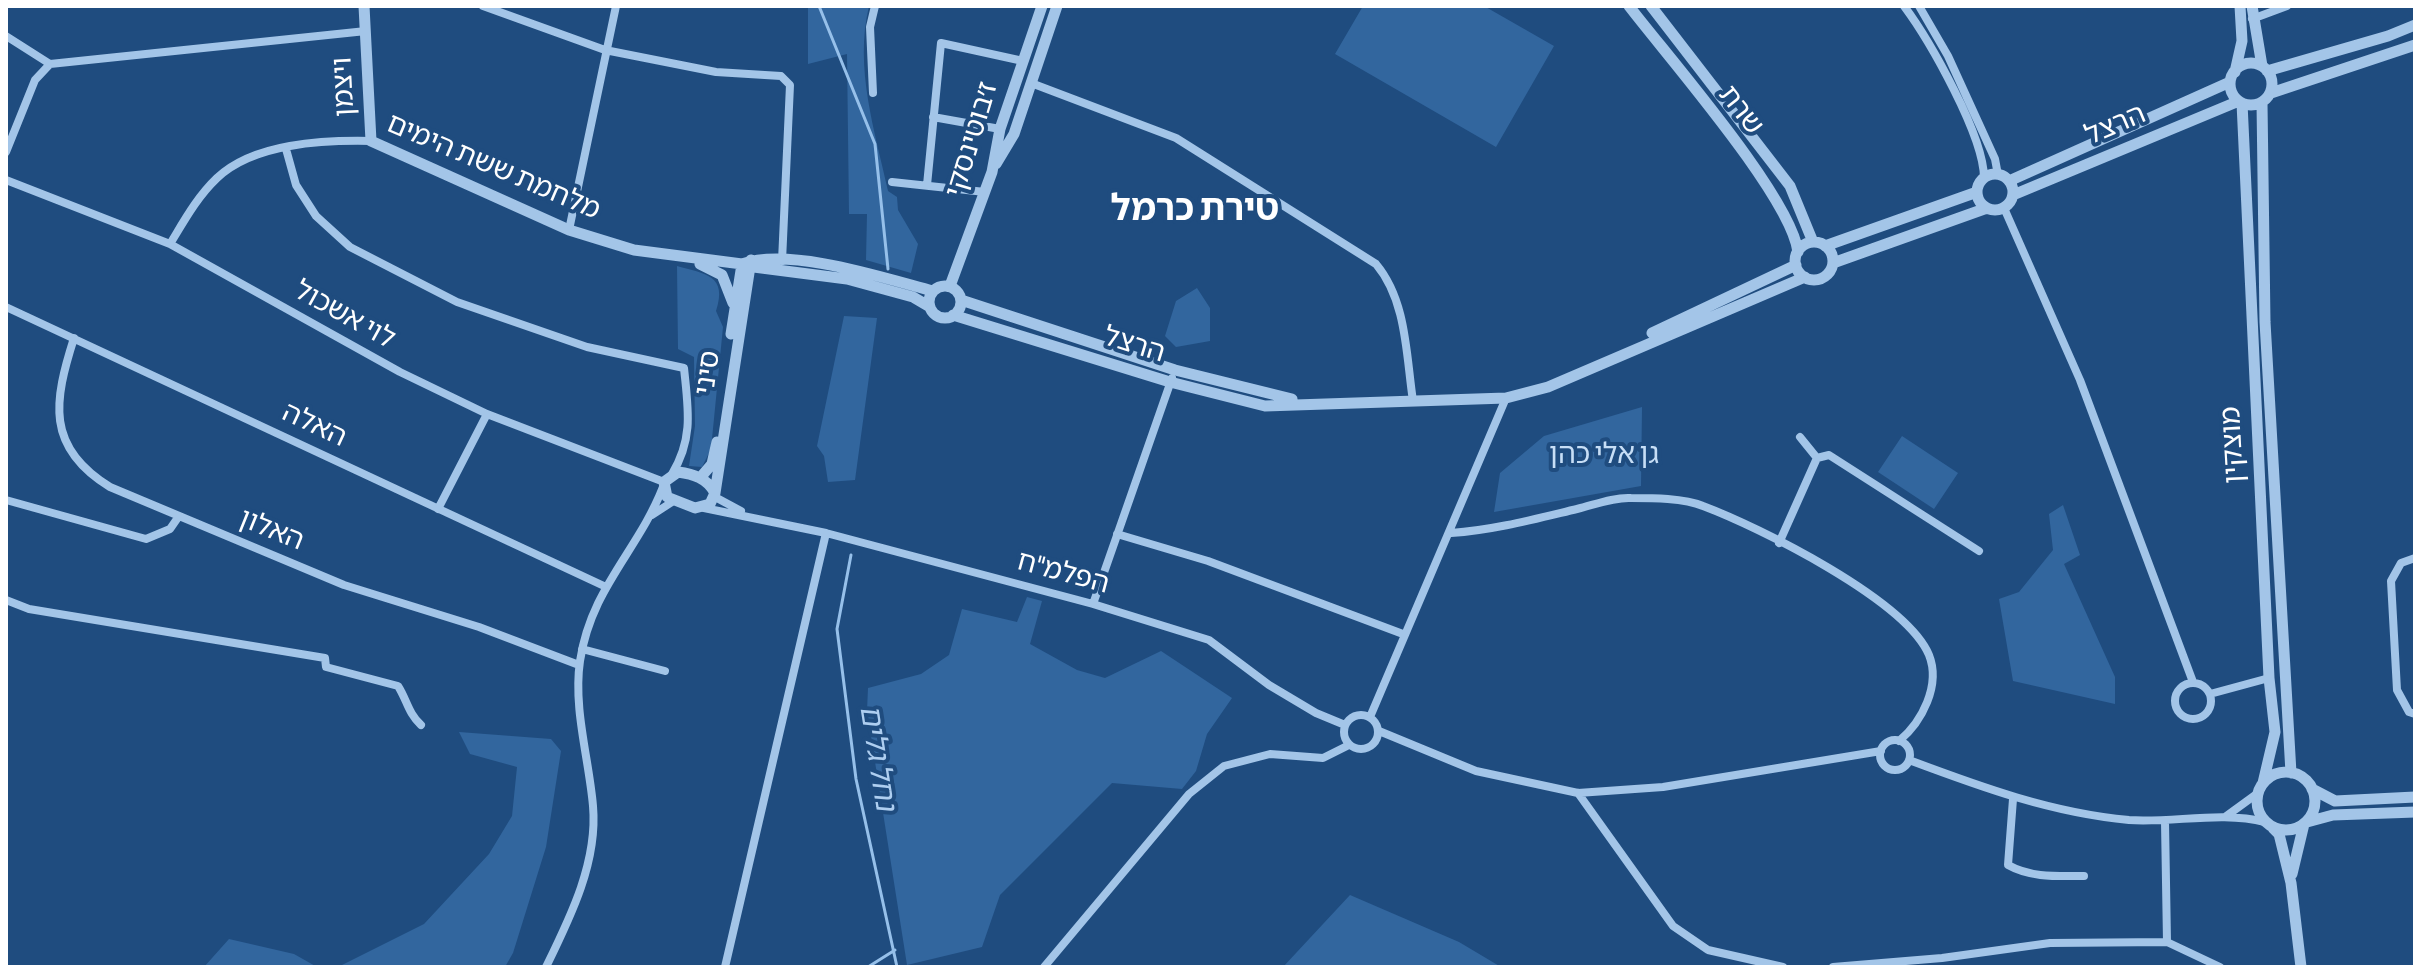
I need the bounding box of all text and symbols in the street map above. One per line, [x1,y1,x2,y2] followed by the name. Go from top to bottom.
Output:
[327,56,363,118] street label: ויצמן
[940,78,1006,202] street label: ז׳בוטינסקי
[1710,80,1770,142] street label: שרת
[2081,98,2151,154] street label: הרצל
[381,108,605,228] street label: מלחמת ששת הימים
[1111,189,1279,233] district label: טירת כרמל
[288,275,400,357] street label: לוי אשכול
[1099,321,1169,371] street label: הרצל
[689,349,729,397] street label: סיני
[276,397,352,455] street label: האלה
[2215,405,2253,485] street label: מוצקין
[1549,439,1659,473] park label: גן אלי כהן
[233,503,309,559] street label: האלון
[1013,546,1113,602] street label: הפלמ"ח
[850,703,902,813] water label: נחל גלים

